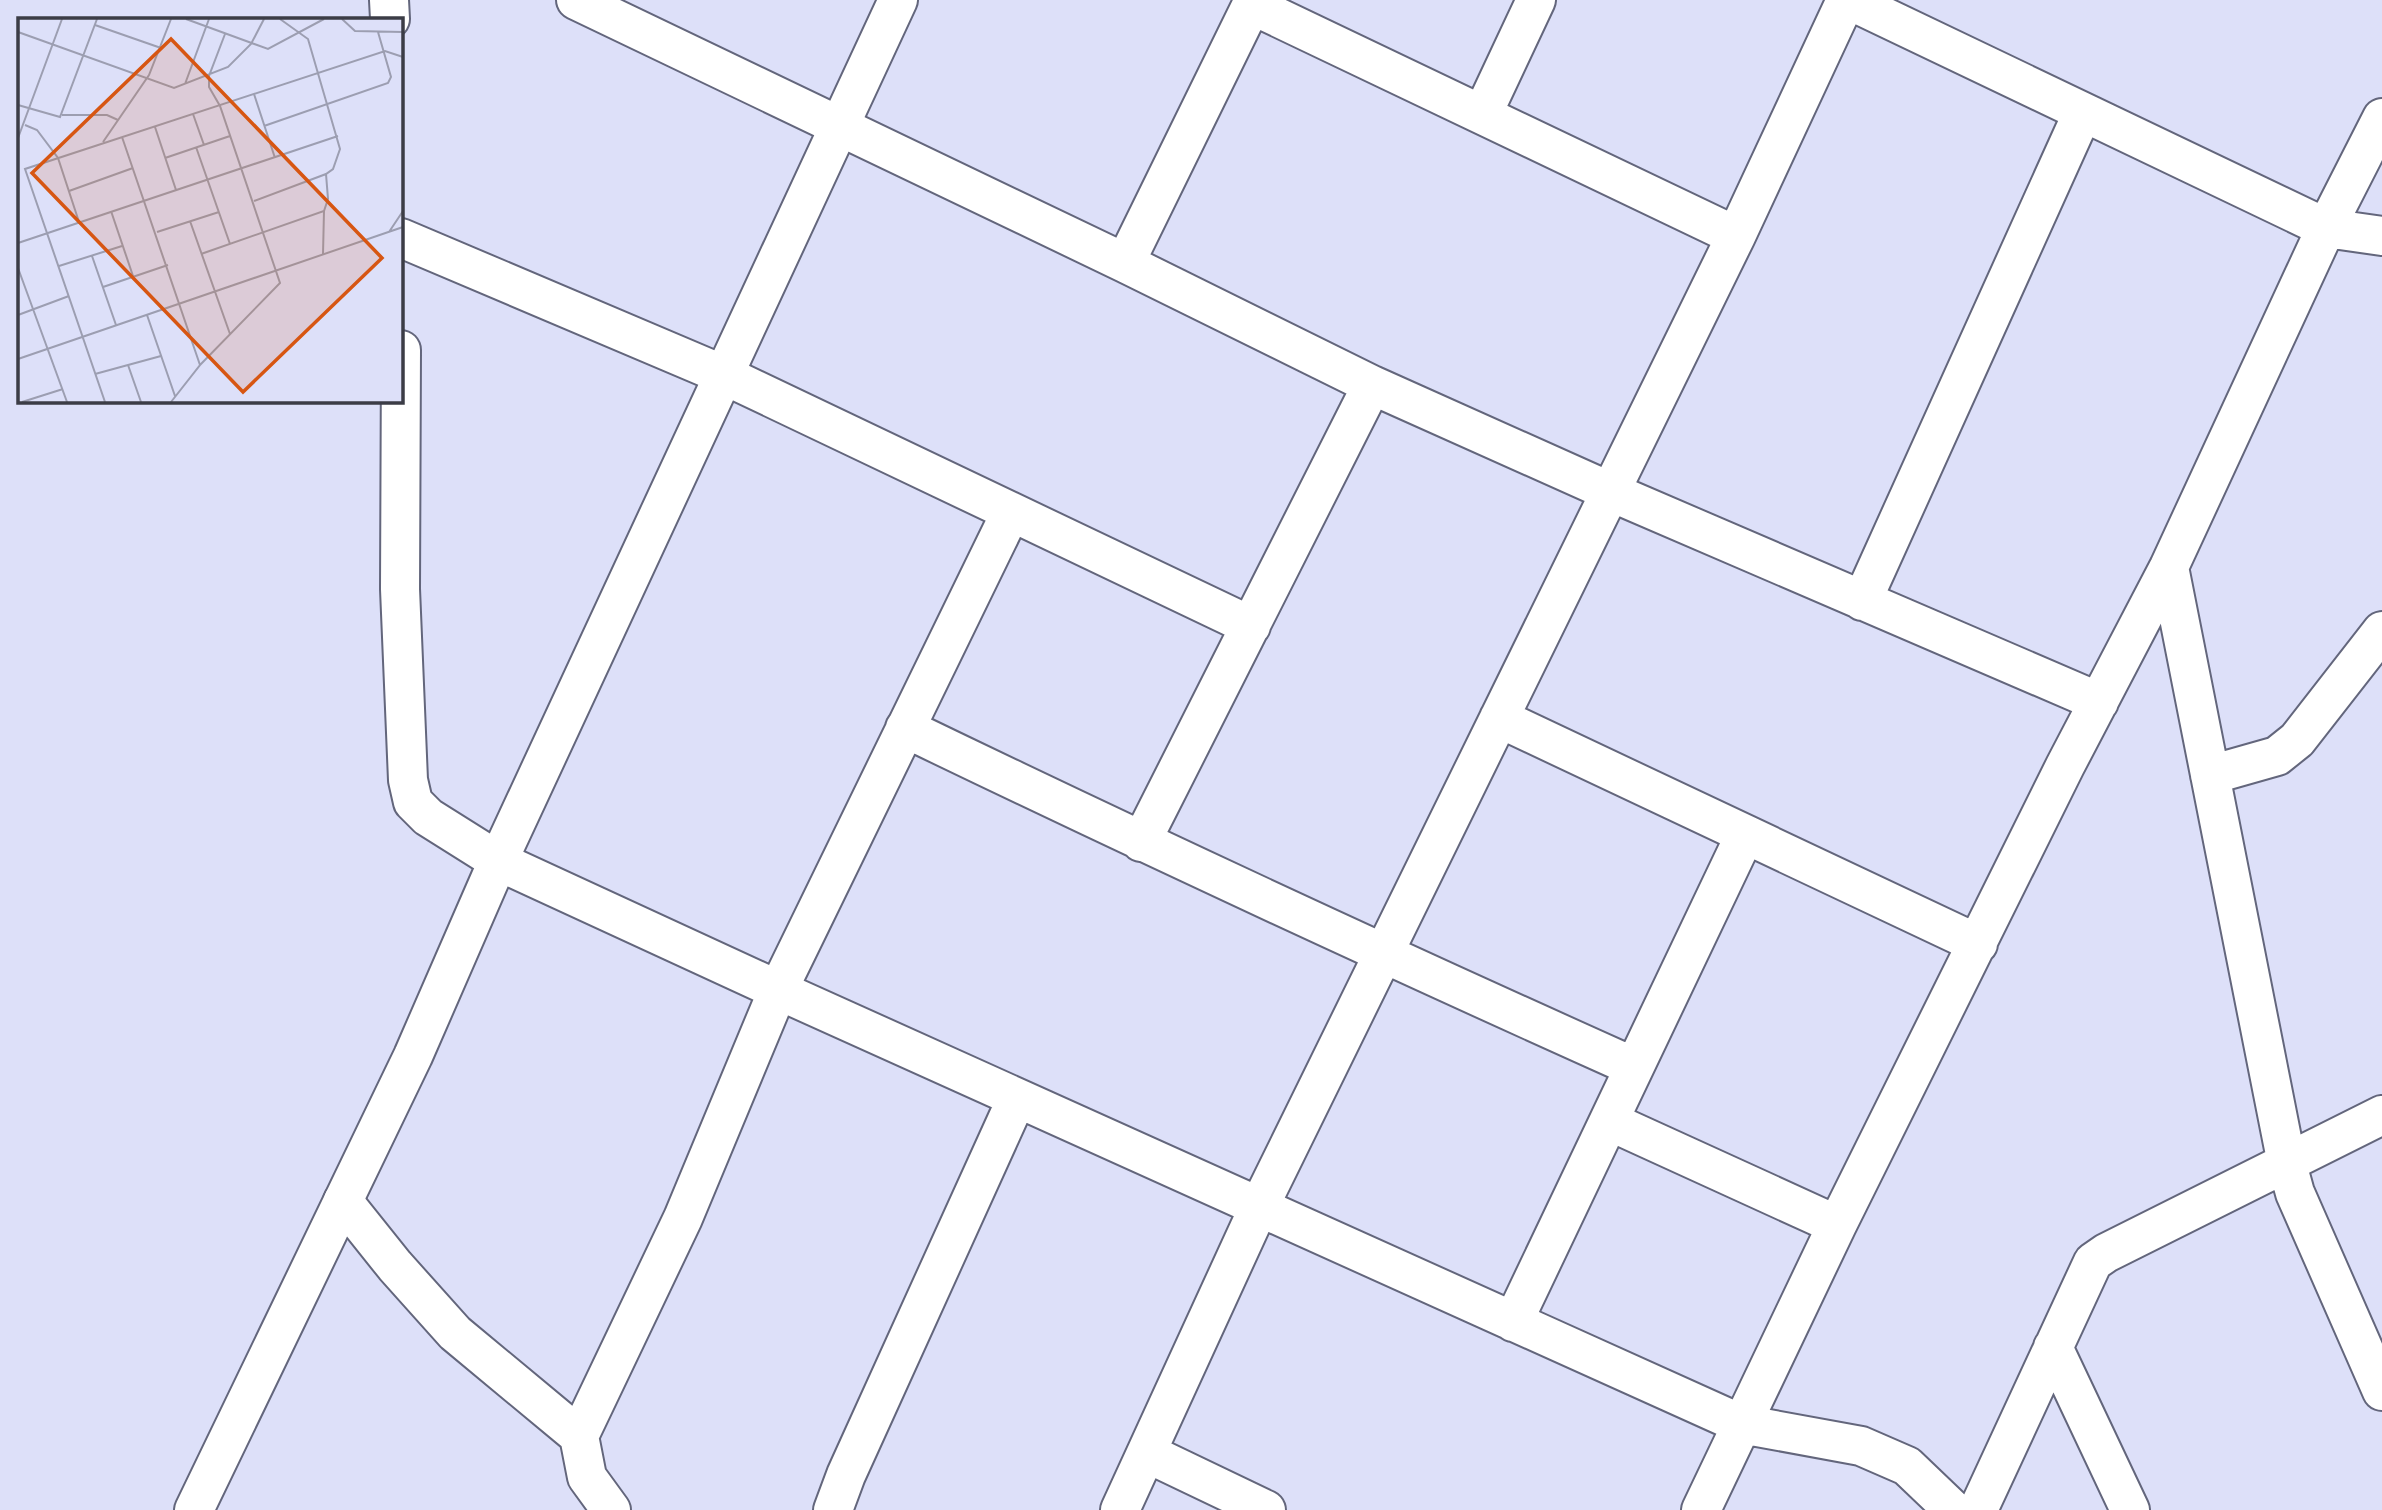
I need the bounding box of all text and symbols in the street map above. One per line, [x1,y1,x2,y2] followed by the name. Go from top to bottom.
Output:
[18,18,402,402] inset map

